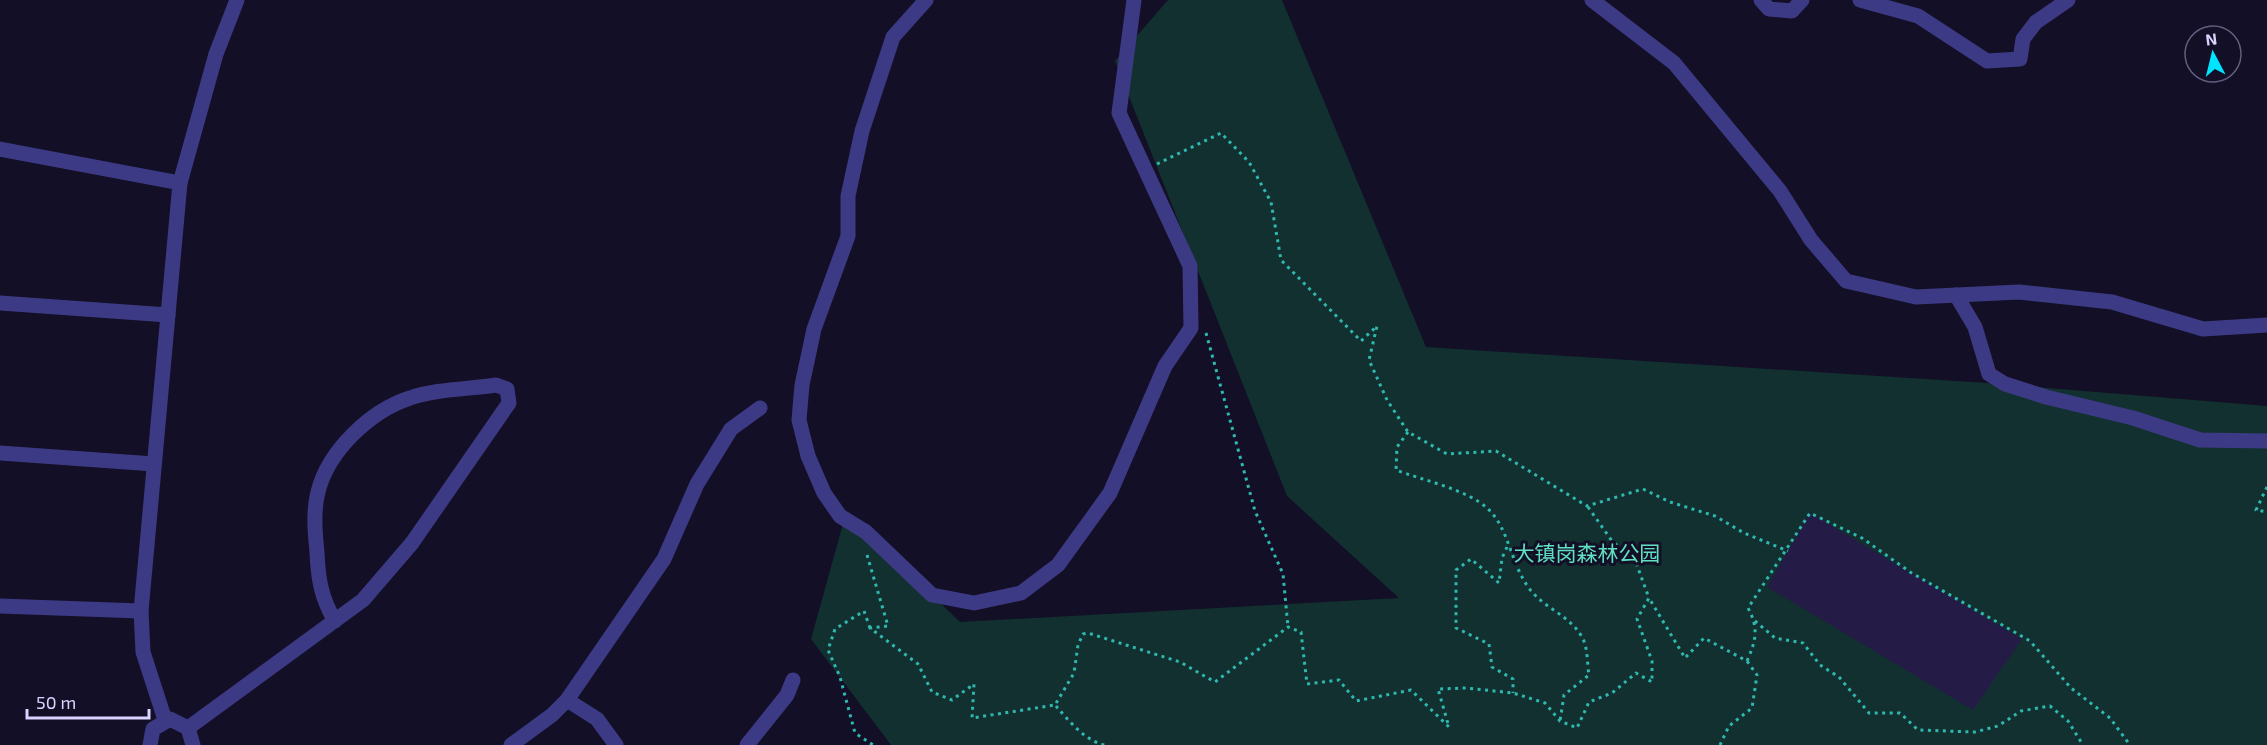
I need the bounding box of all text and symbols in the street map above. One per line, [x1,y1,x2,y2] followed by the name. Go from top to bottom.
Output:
[2183,24,2243,84] north arrow
[2204,28,2218,49] text: N
[1514,540,1661,565] park label: 大镇岗森林公园
[27,682,148,720] scale bar
[36,691,76,713] text: 50 m

